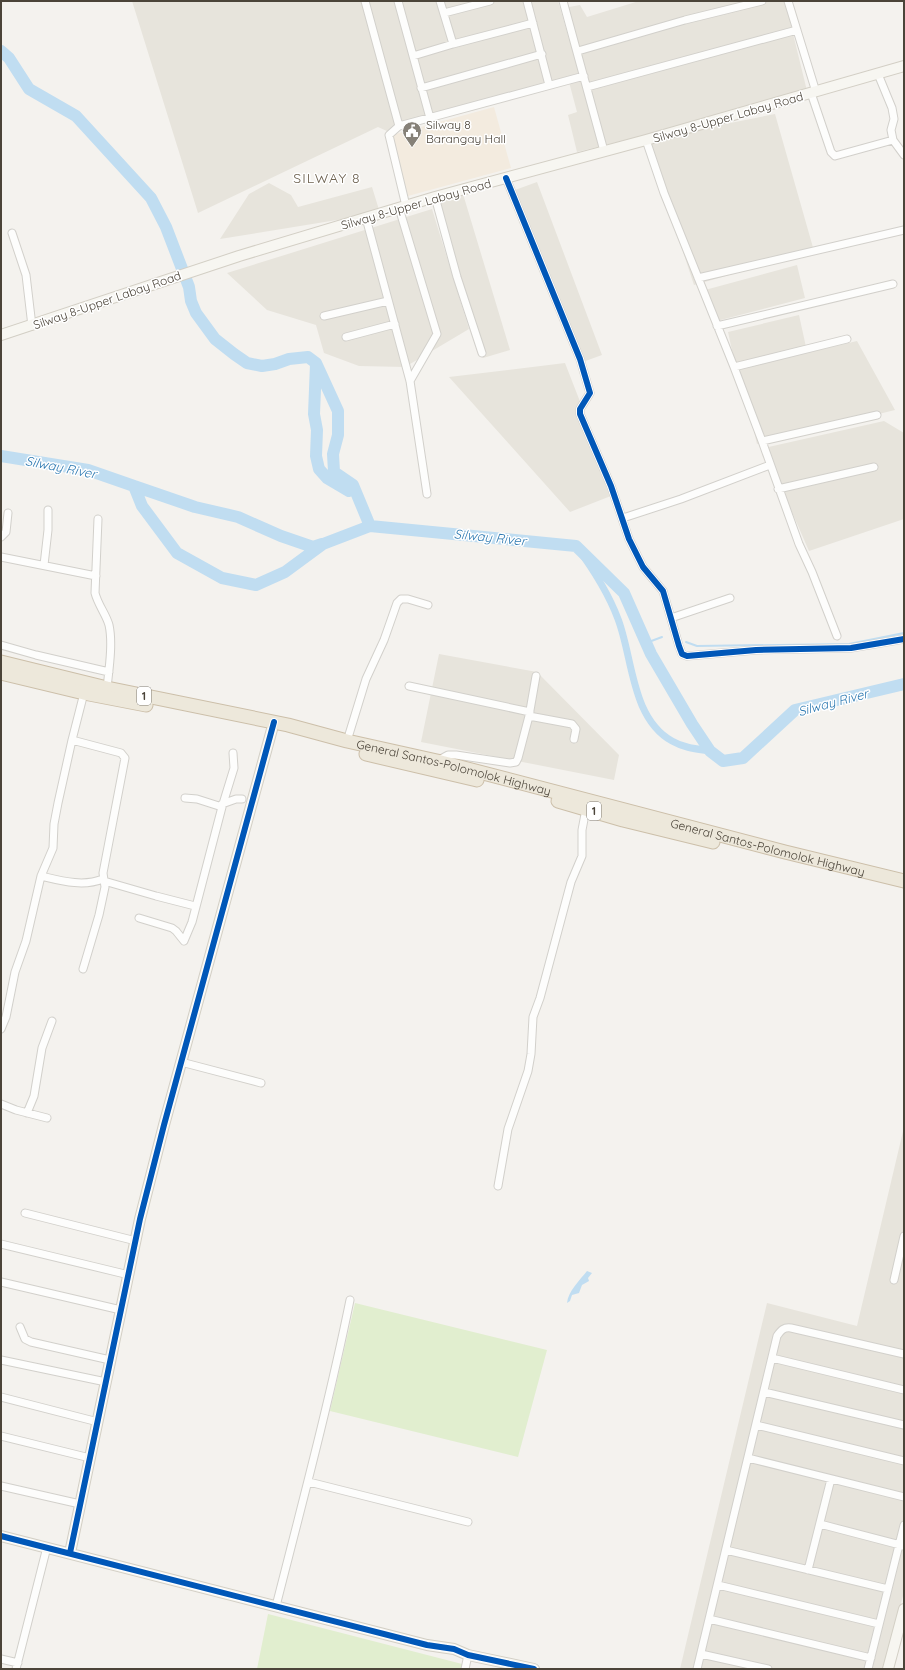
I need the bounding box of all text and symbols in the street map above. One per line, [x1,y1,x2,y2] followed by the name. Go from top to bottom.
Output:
[651,88,805,146] street label: Silway 8-Upper Labay Road
[426,117,506,146] place label: Silway 8 Barangay Hall
[401,120,423,148] public building icon: Silway 8 Barangay Hall
[293,169,361,187] district label: SILWAY 8
[339,175,493,233] street label: Silway 8-Upper Labay Road
[31,268,183,332] street label: Silway 8-Upper Labay Road
[24,452,100,482] water label: Silway River
[453,525,529,549] water label: Silway River
[796,684,872,719] water label: Silway River
[137,687,151,705] road number: 1
[355,736,553,798] street label: General Santos-Polomolok Highway
[587,802,601,820] road number: 1
[669,815,866,879] street label: General Santos-Polomolok Highway

